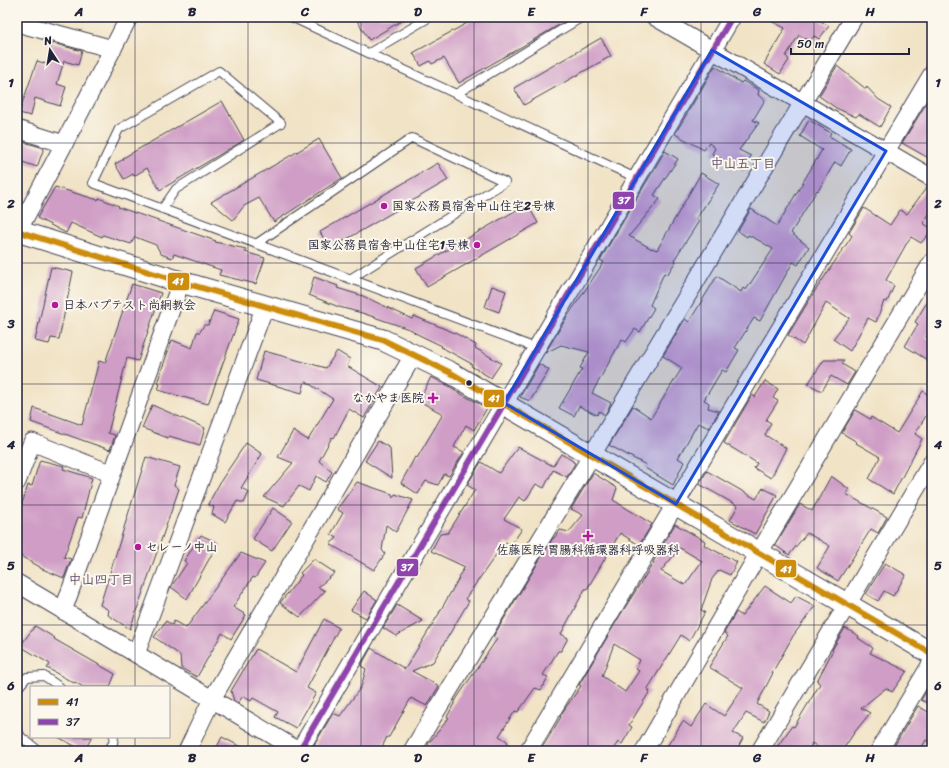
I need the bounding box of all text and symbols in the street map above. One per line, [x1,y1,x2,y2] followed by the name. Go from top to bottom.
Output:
[74,0,83,23] text: A
[188,0,197,23] text: B
[300,0,310,23] text: C
[414,0,422,23] text: D
[527,0,536,23] text: E
[639,0,648,23] text: F
[752,0,762,23] text: G
[864,0,875,23] text: H
[30,30,70,70] north arrow
[791,30,909,56] scale bar
[41,31,54,51] text: N
[797,33,824,55] text: 50 m
[8,71,14,94] text: 1
[935,71,941,94] text: 1
[710,152,776,175] district label: 中山五丁目
[612,191,635,210] line badge: 37
[617,191,632,210] text: 37
[6,192,15,215] text: 2
[933,192,942,215] text: 2
[392,195,555,217] place label: 国家公務員宿舎中山住宅2号棟
[379,201,389,211] marker: 国家公務員宿舎中山住宅2号棟
[308,234,469,256] place label: 国家公務員宿舎中山住宅1号棟
[472,240,482,250] marker: 国家公務員宿舎中山住宅1号棟
[167,272,190,291] line badge: 41
[171,272,184,291] text: 41
[63,294,196,316] place label: 日本バプテスト尚絅教会
[50,300,60,310] marker: 日本バプテスト尚絅教会
[6,312,15,335] text: 3
[933,312,942,335] text: 3
[464,378,474,388] unlabelled marker
[352,387,424,409] place label: なかやま医院
[483,389,505,408] line badge: 41
[487,389,500,408] text: 41
[427,392,439,404] marker: なかやま医院
[6,433,16,456] text: 4
[933,433,943,456] text: 4
[582,530,594,542] marker: 佐藤医院 胃腸科循環器科呼吸器科
[146,536,218,558] place label: セレーノ中山
[496,539,680,561] place label: 佐藤医院 胃腸科循環器科呼吸器科
[133,542,143,552] marker: セレーノ中山
[7,554,15,577] text: 5
[934,554,942,577] text: 5
[396,558,419,577] line badge: 37
[400,558,415,577] text: 37
[775,559,797,578] line badge: 41
[779,560,792,579] text: 41
[68,568,134,591] district label: 中山四丁目
[6,674,15,697] text: 6
[933,674,942,697] text: 6
[30,686,170,738] legend
[66,691,79,713] text: 41
[66,711,81,733] text: 37
[74,746,83,768] text: A
[188,746,197,768] text: B
[300,746,310,768] text: C
[414,746,422,768] text: D
[527,746,536,768] text: E
[639,746,648,768] text: F
[752,746,762,768] text: G
[864,746,875,768] text: H

